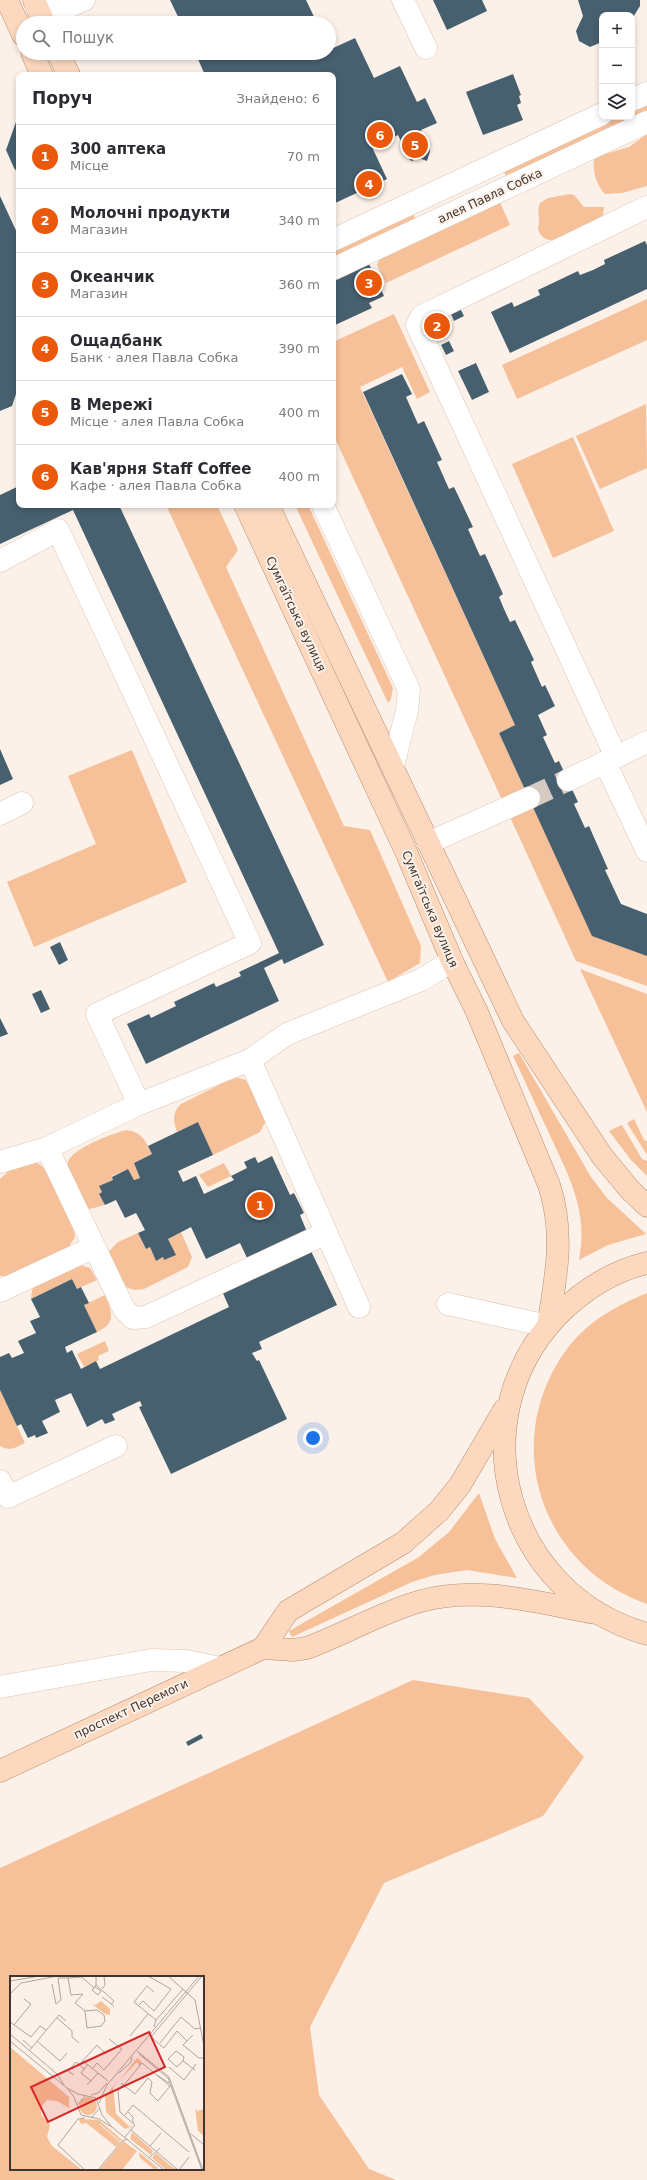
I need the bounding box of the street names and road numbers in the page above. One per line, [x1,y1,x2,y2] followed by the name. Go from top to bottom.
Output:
[436,166,544,226] street label: алея Павла Собка
[263,554,329,674] street label: Сумгаїтська вулиця
[399,848,461,970] street label: Сумгаїтська вулиця
[72,1676,190,1742] street label: проспект Перемоги

